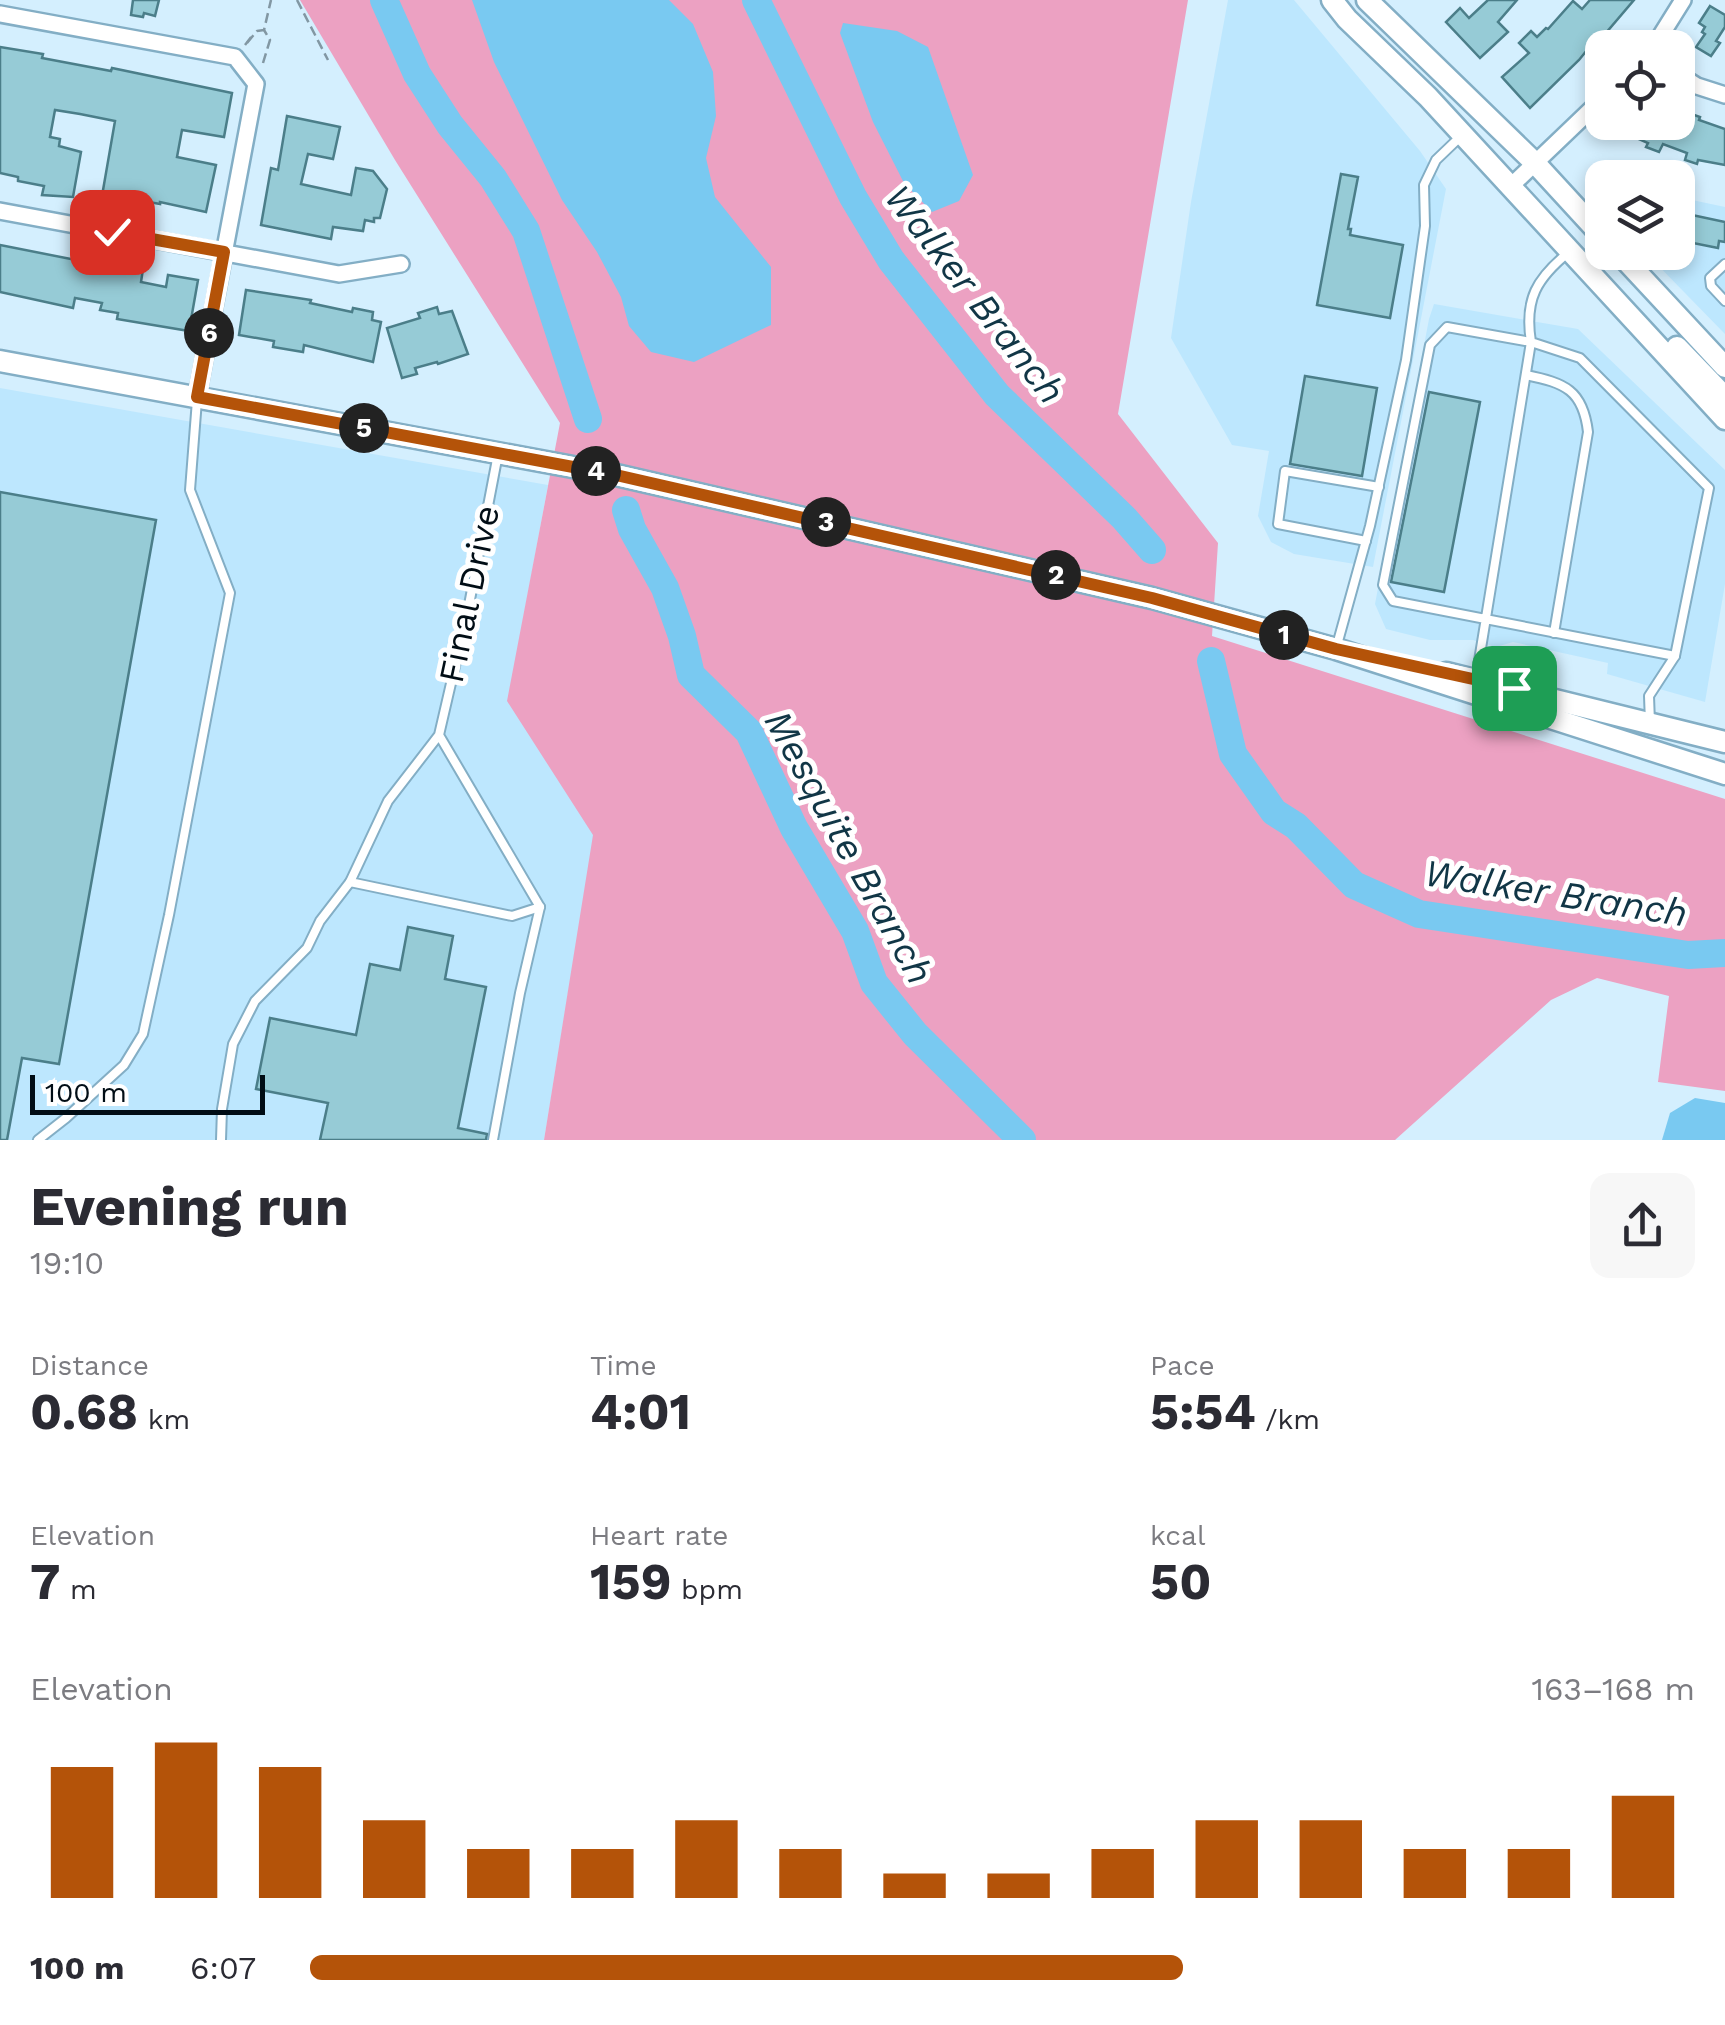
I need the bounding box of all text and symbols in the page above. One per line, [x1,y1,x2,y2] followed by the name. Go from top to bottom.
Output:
[1585,30,1695,270] map controls
[1585,30,1695,140] button: locate
[1585,160,1695,270] button: layers
[876,176,1074,412] water label: Walker Branch
[70,190,155,275] pin
[85,205,140,260] icon: check
[184,308,234,358] pin: 6
[200,316,218,349] text: 6
[339,403,389,453] pin: 5
[356,411,372,444] text: 5
[571,446,621,496] pin: 4
[587,454,605,487] text: 4
[801,497,851,547] pin: 3
[430,501,508,687] street label: Final Drive
[818,505,834,538] text: 3
[1031,550,1081,600] pin: 2
[1048,558,1064,591] text: 2
[1259,610,1309,660] pin: 1
[1278,618,1290,651] text: 1
[1472,646,1557,731] pin
[1487,661,1542,716] icon: arrive
[756,703,942,991] water label: Mesquite Branch
[1421,850,1691,936] water label: Walker Branch
[30,1070,265,1114] scale bar
[45,1076,127,1109] text: 100 m
[1590,1173,1695,1278] button: share
[30,1174,349,1238] text: Evening run
[30,1244,104,1282] text: 19:10
[30,1349,149,1382] text: Distance
[590,1349,657,1382] text: Time
[1150,1349,1215,1382] text: Pace
[30,1382,138,1441] text: 0.68
[590,1382,691,1441] text: 4:01
[1150,1382,1256,1441] text: 5:54
[138,1403,190,1436] text: km
[1256,1403,1320,1436] text: /km
[30,1519,155,1552] text: Elevation
[590,1519,728,1552] text: Heart rate
[1150,1519,1205,1552] text: kcal
[30,1552,60,1611] text: 7
[590,1552,672,1611] text: 159
[1150,1552,1211,1611] text: 50
[60,1573,97,1606] text: m
[672,1573,743,1606] text: bpm
[30,1670,173,1708] text: Elevation
[1531,1670,1695,1708] text: 163–168 m
[30,1949,124,1987] text: 100 m
[190,1949,256,1987] text: 6:07

